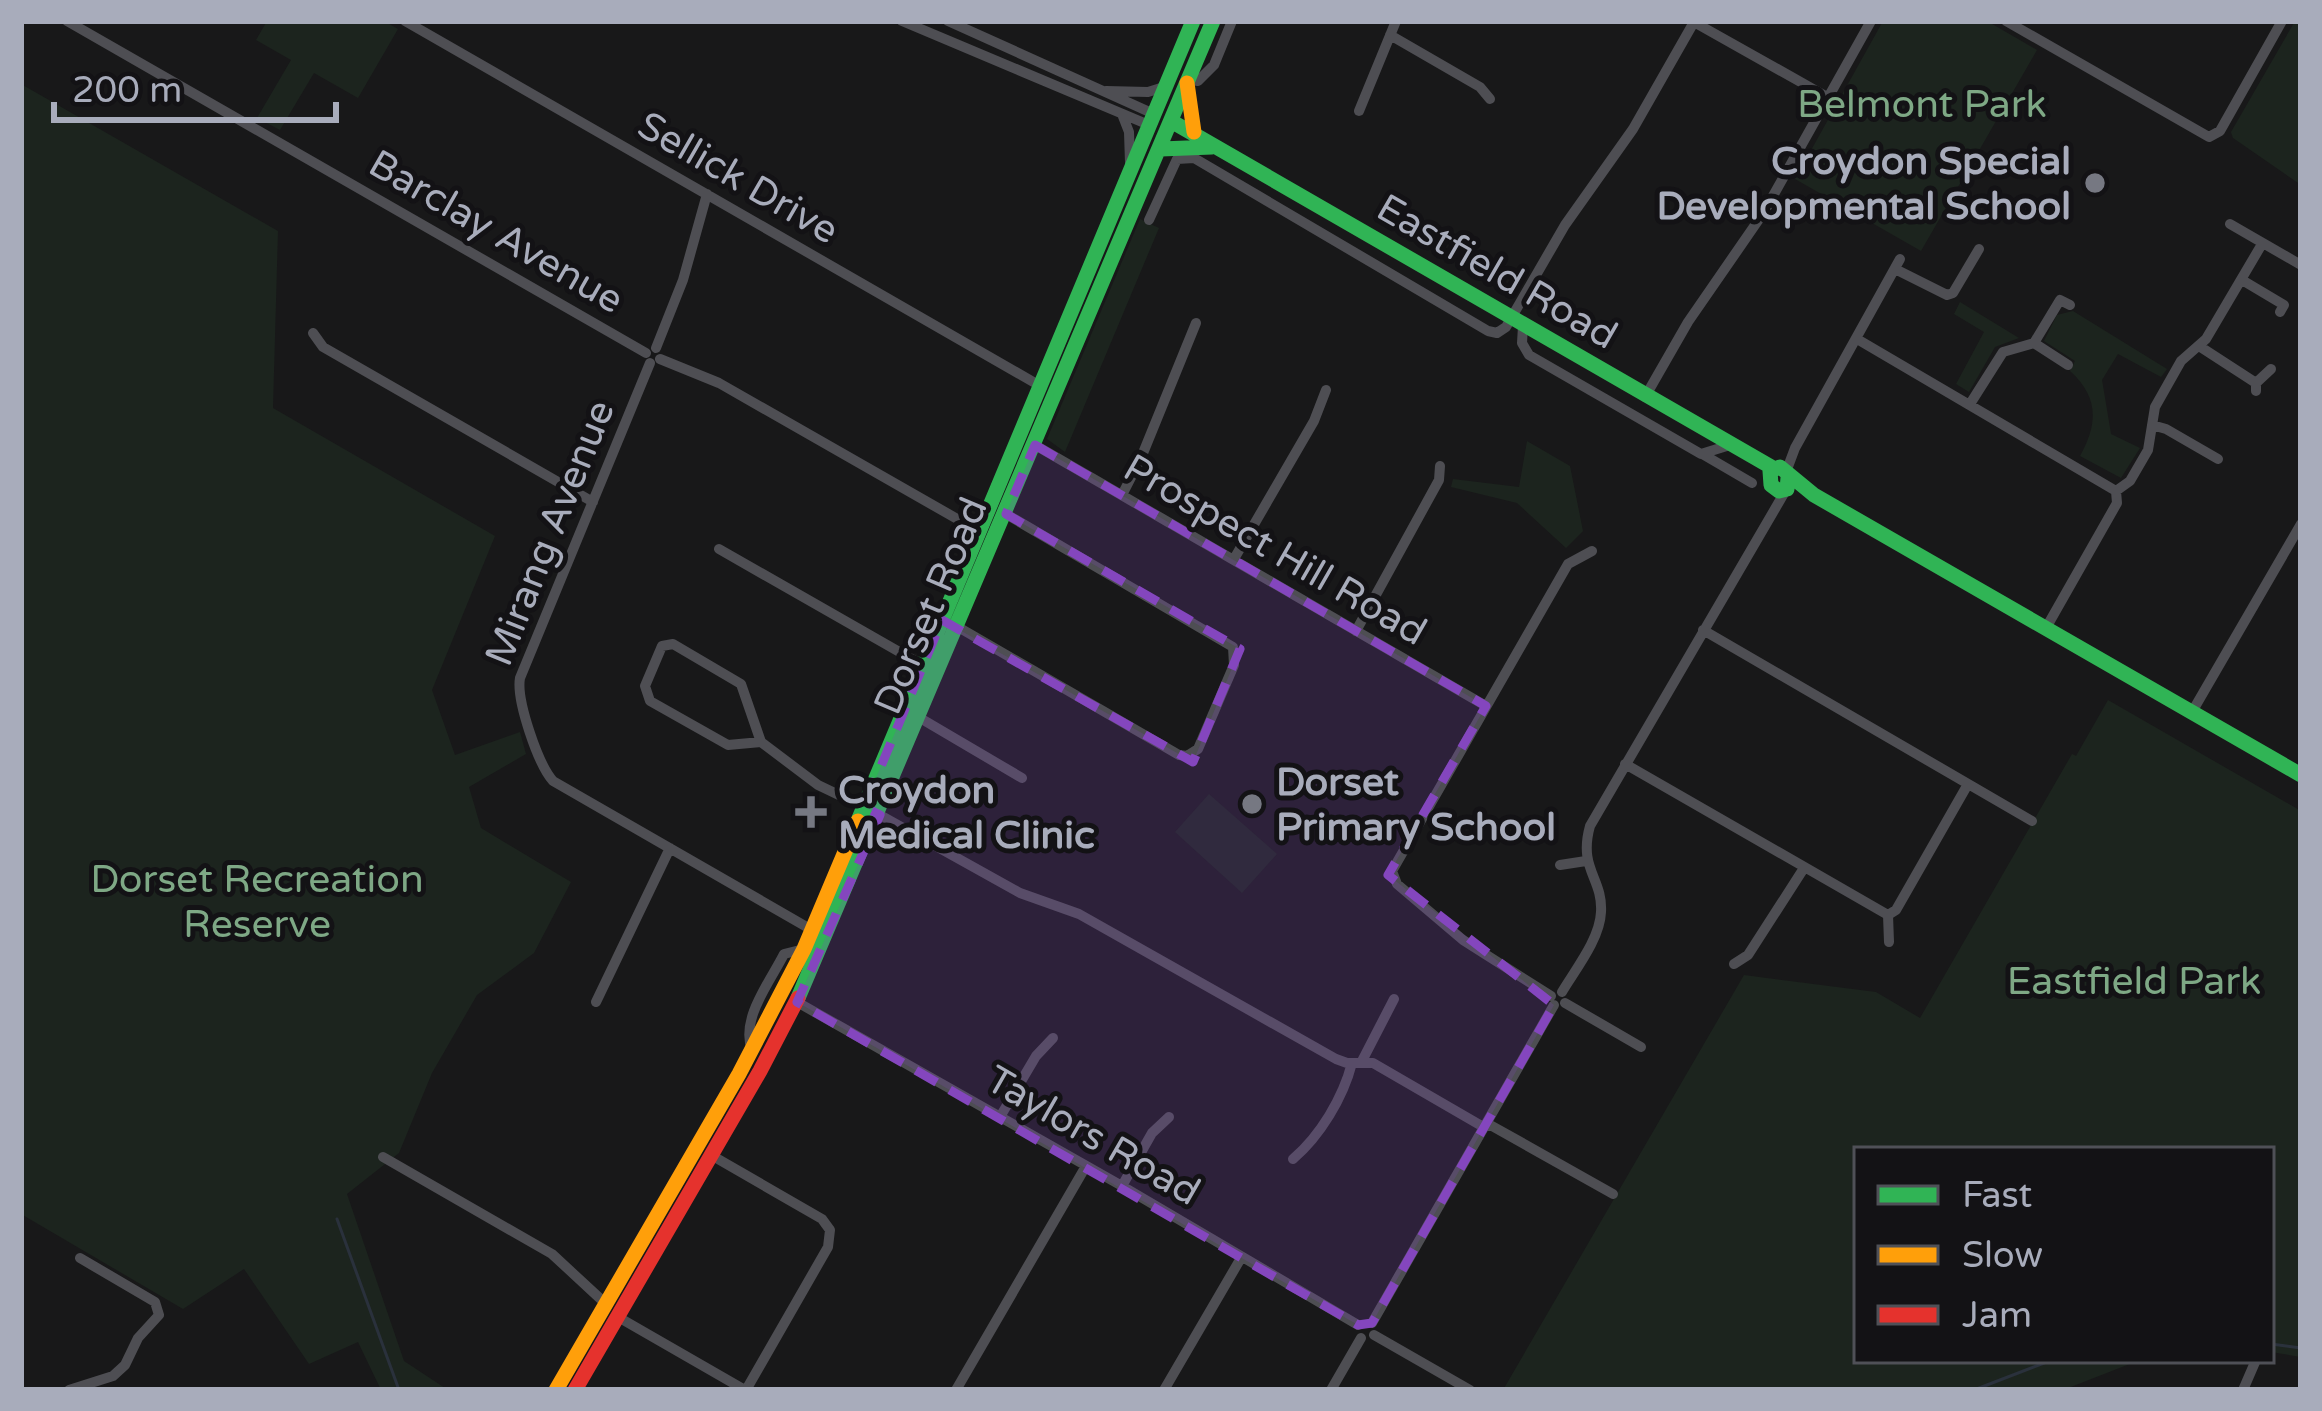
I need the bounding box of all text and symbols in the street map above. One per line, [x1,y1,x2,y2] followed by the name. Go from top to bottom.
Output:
[54,48,336,122] scale bar
[72,69,182,112] text: 200 m
[1797,81,2047,128] park label: Belmont Park
[629,102,847,254] street label: Sellick Drive
[1657,138,2071,230] place label: Croydon Special Developmental School
[360,140,632,324] street label: Barclay Avenue
[2082,170,2108,196] marker: Croydon Special Developmental School
[1369,184,1625,360] street label: Eastfield Road
[475,393,625,673] street label: Mirang Avenue
[1115,444,1435,656] street label: Prospect Hill Road
[864,490,998,722] street label: Dorset Road
[1276,759,1556,851] place label: Dorset Primary School
[838,767,1095,859] place label: Croydon Medical Clinic
[1239,791,1265,817] marker: Dorset Primary School
[795,796,827,828] marker: Croydon Medical Clinic
[90,856,424,948] park label: Dorset Recreation Reserve
[2007,958,2261,1005] park label: Eastfield Park
[978,1056,1208,1216] street label: Taylors Road
[1854,1147,2274,1363] legend
[1962,1174,2032,1217] text: Fast
[1962,1234,2043,1277] text: Slow
[1962,1294,2032,1337] text: Jam

